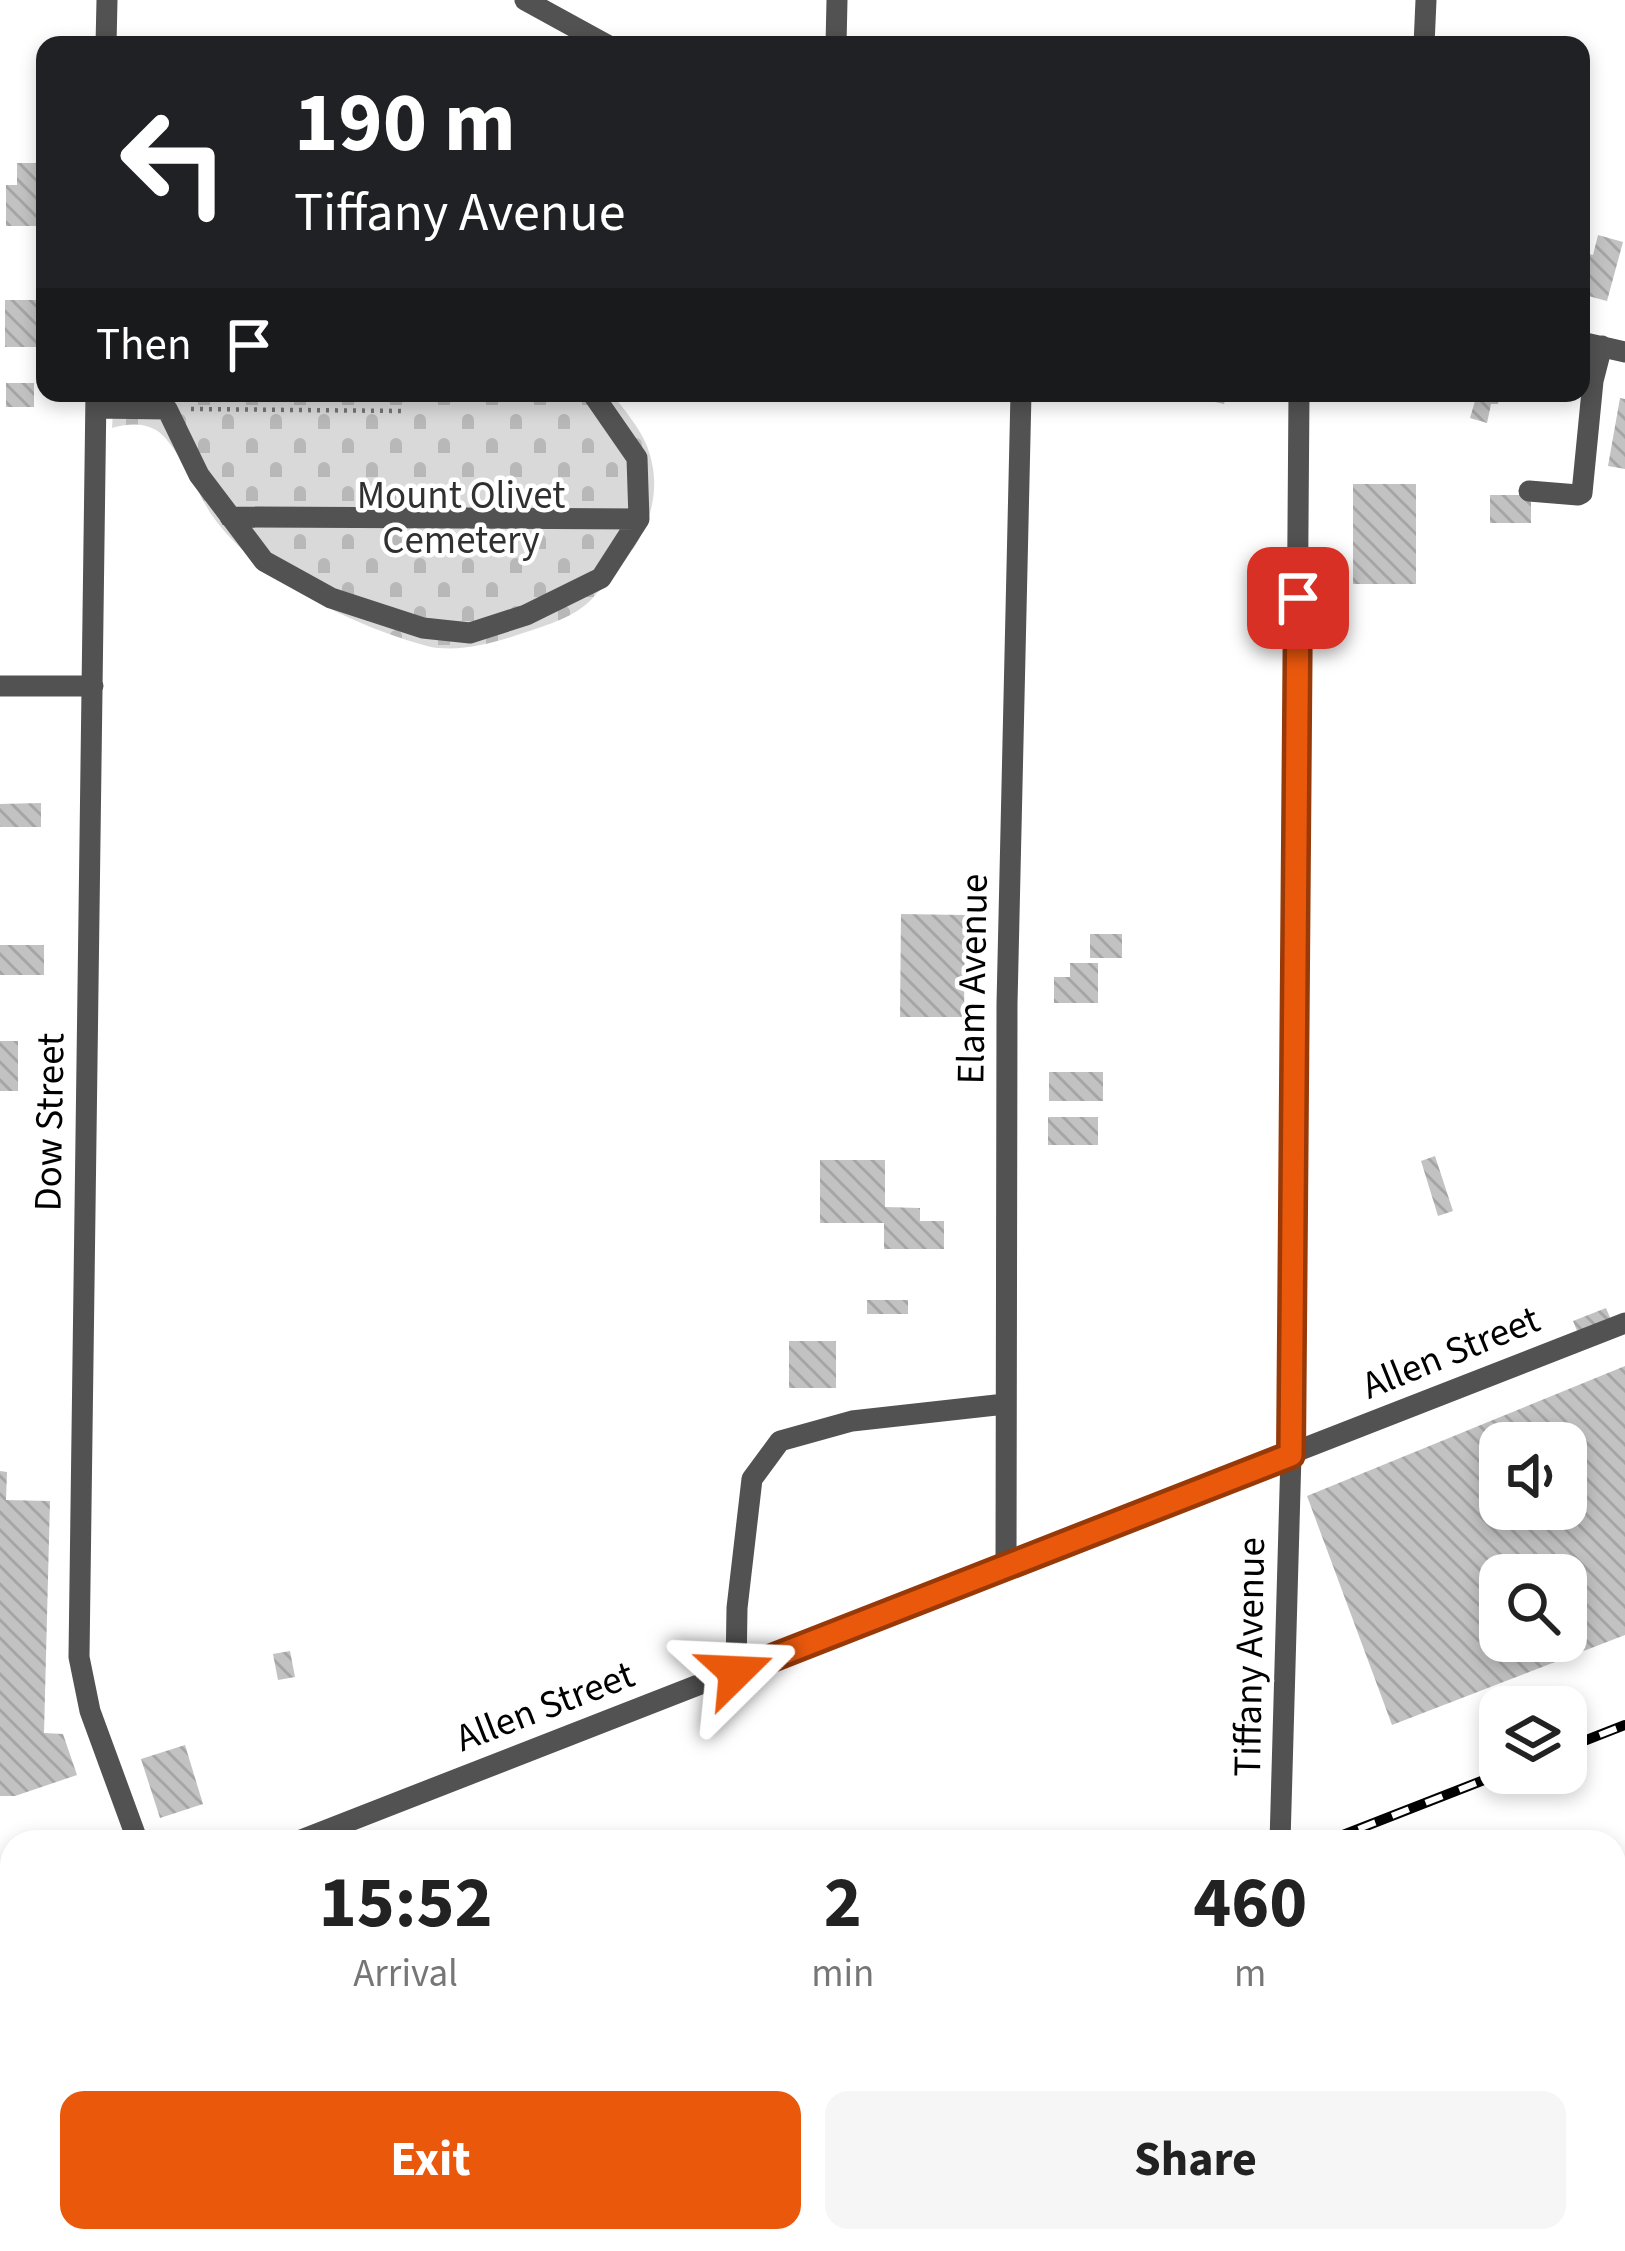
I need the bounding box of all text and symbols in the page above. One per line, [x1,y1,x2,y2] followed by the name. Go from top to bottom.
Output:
[294,64,516,184] text: 190 m
[96,84,252,240] icon: left
[294,175,626,252] text: Tiffany Avenue
[216,312,282,378] icon: arrive
[96,313,192,377] text: Then
[357,468,565,569] park label: Mount Olivet Cemetery
[1247,547,1349,649] pin
[1265,565,1331,631] icon: arrive
[943,873,1003,1085] street label: Elam Avenue
[20,1032,80,1212] street label: Dow Street
[1354,1292,1548,1414] street label: Allen Street
[1479,1422,1587,1794] map controls
[1479,1422,1587,1530] button: sound
[1220,1537,1280,1777] street label: Tiffany Avenue
[1479,1554,1587,1662] button: search
[673,1609,799,1735] position arrow
[448,1647,642,1767] street label: Allen Street
[1479,1686,1587,1794] button: layers
[319,1852,492,1955] text: 15:52
[824,1852,862,1955] text: 2
[1193,1852,1307,1955] text: 460
[353,1946,458,2002] text: Arrival
[811,1946,874,2002] text: min
[1234,1946,1266,2002] text: m
[60,2091,801,2229] button: Exit
[825,2091,1566,2229] button: Share

